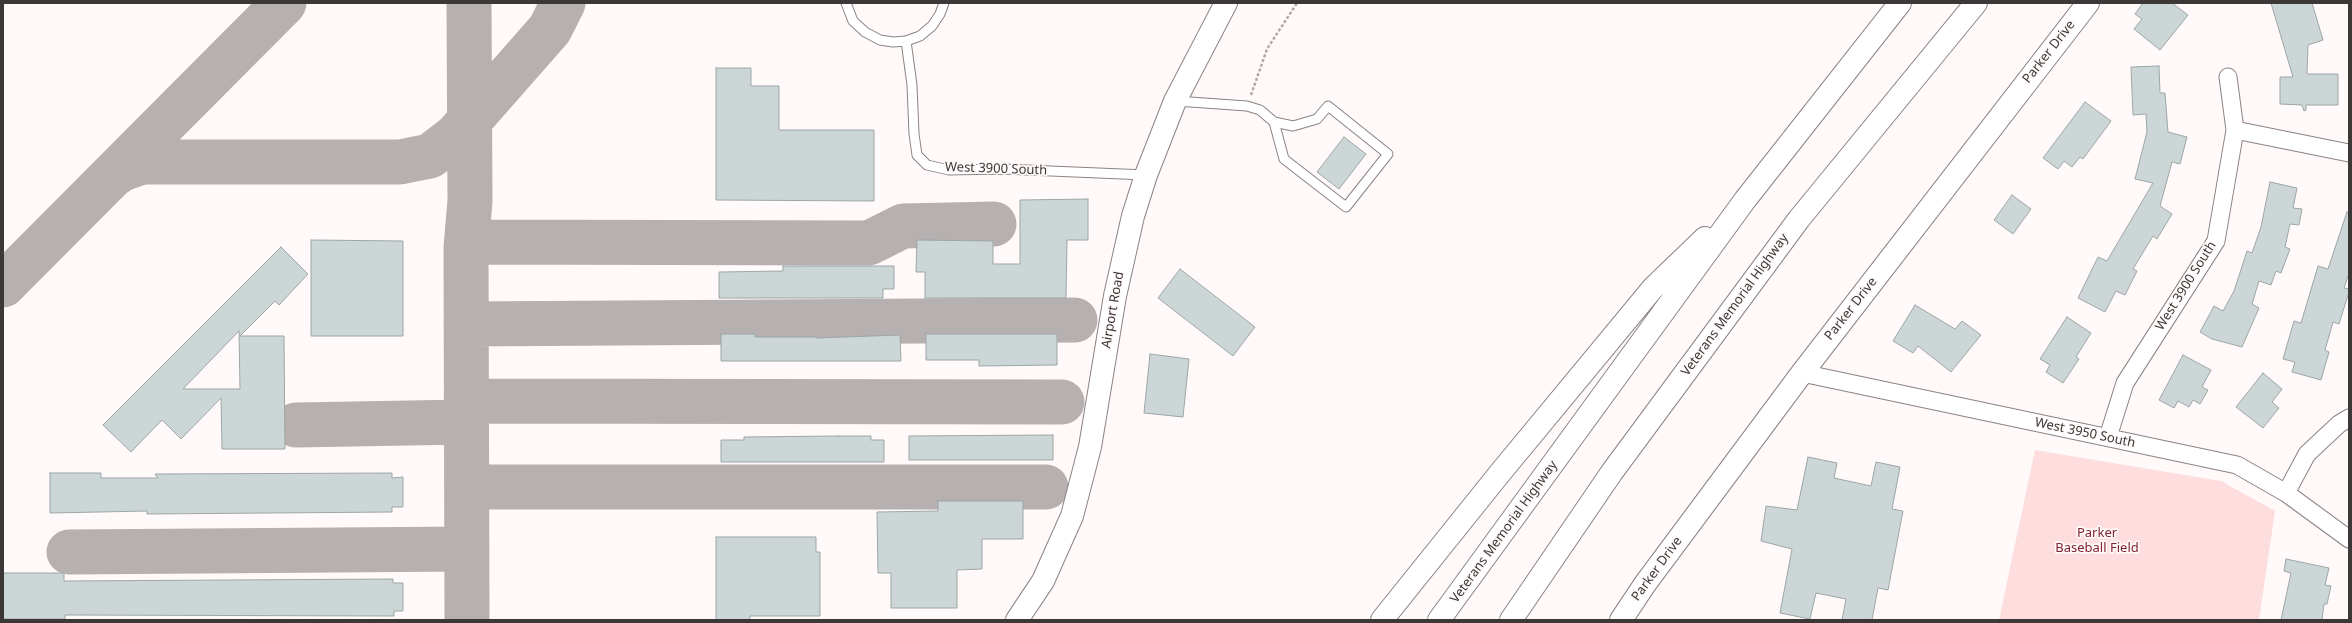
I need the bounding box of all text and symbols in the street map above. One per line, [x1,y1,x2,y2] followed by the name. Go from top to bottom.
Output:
[2020,17,2078,87] street label: Parker Drive
[945,159,1047,179] street label: West 3900 South
[1678,231,1792,379] street label: Veterans Memorial Highway
[2152,238,2220,334] street label: West 3900 South
[1099,270,1127,350] street label: Airport Road
[1822,274,1880,344] street label: Parker Drive
[2033,415,2137,451] street label: West 3950 South
[1447,458,1561,606] street label: Veterans Memorial Highway
[2055,525,2139,556] park label: Parker Baseball Field
[1628,534,1686,604] street label: Parker Drive

